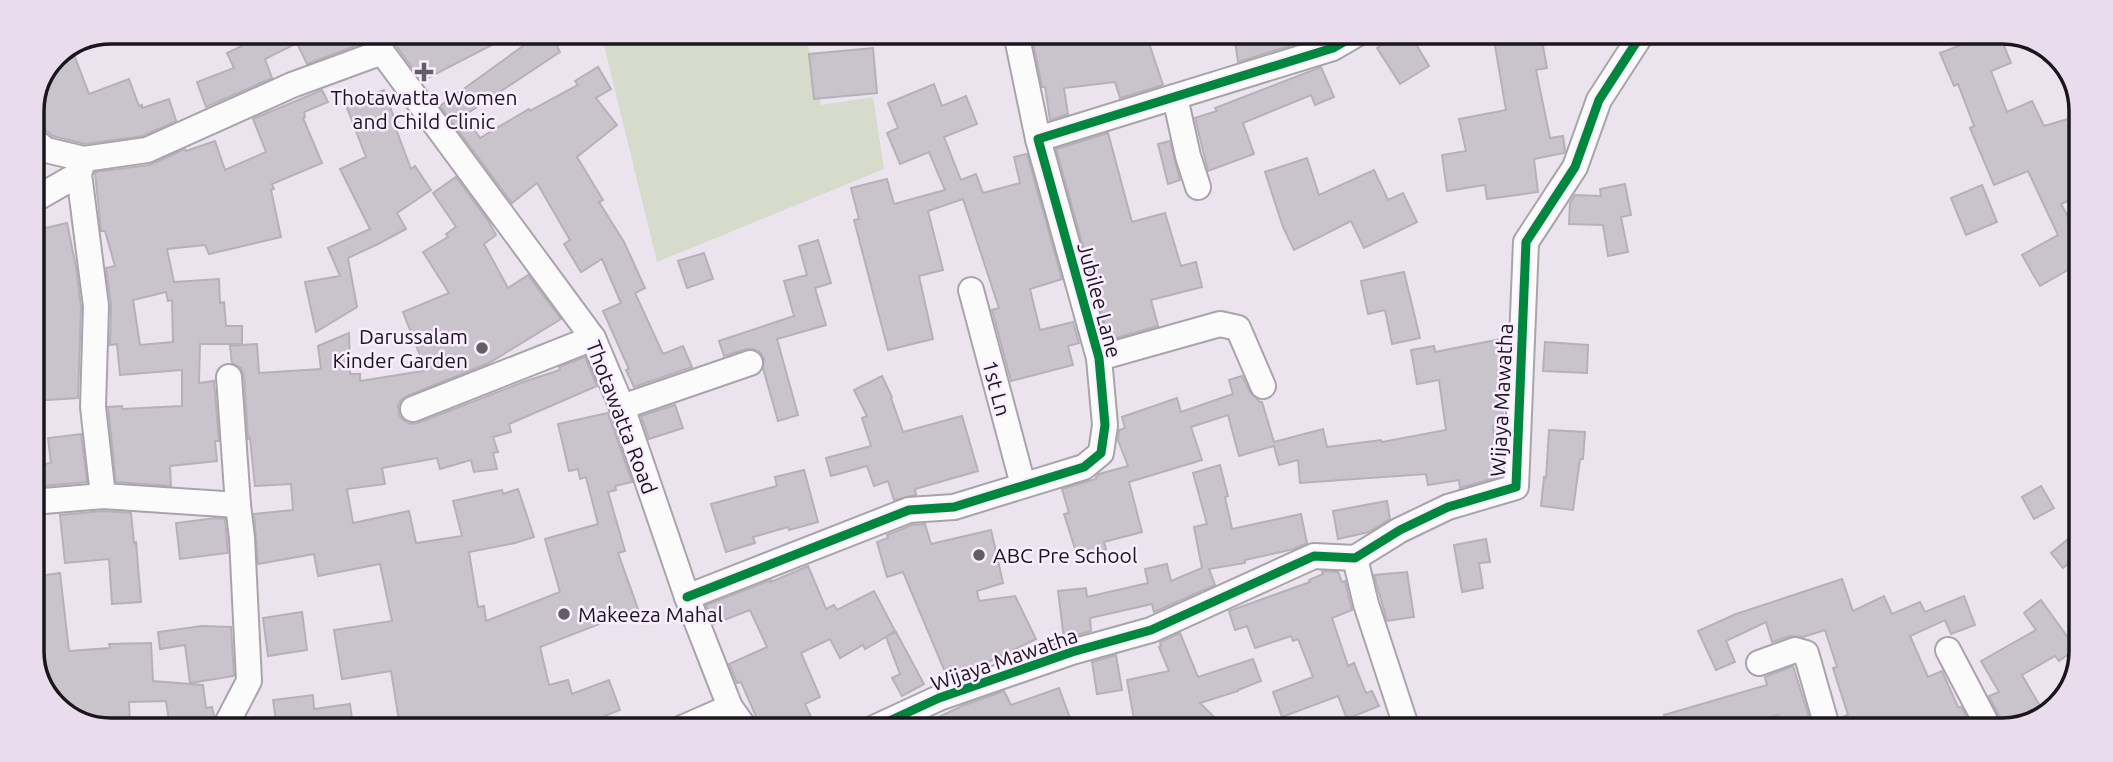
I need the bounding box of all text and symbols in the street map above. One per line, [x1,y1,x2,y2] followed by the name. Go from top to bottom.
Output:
[414,62,434,82] marker: Thotawatta Women and Child Clinic
[330,85,518,133] place label: Thotawatta Women and Child Clinic
[1073,240,1127,360] street label: Jubilee Lane
[1485,323,1517,477] street label: Wijaya Mawatha
[333,324,468,372] place label: Darussalam Kinder Garden
[582,337,662,497] street label: Thotawatta Road
[474,340,490,356] marker: Darussalam Kinder Garden
[978,358,1016,418] street label: 1st Ln
[993,543,1137,567] place label: ABC Pre School
[971,547,987,563] marker: ABC Pre School
[578,602,723,626] place label: Makeeza Mahal
[556,606,572,622] marker: Makeeza Mahal
[927,623,1081,695] street label: Wijaya Mawatha

